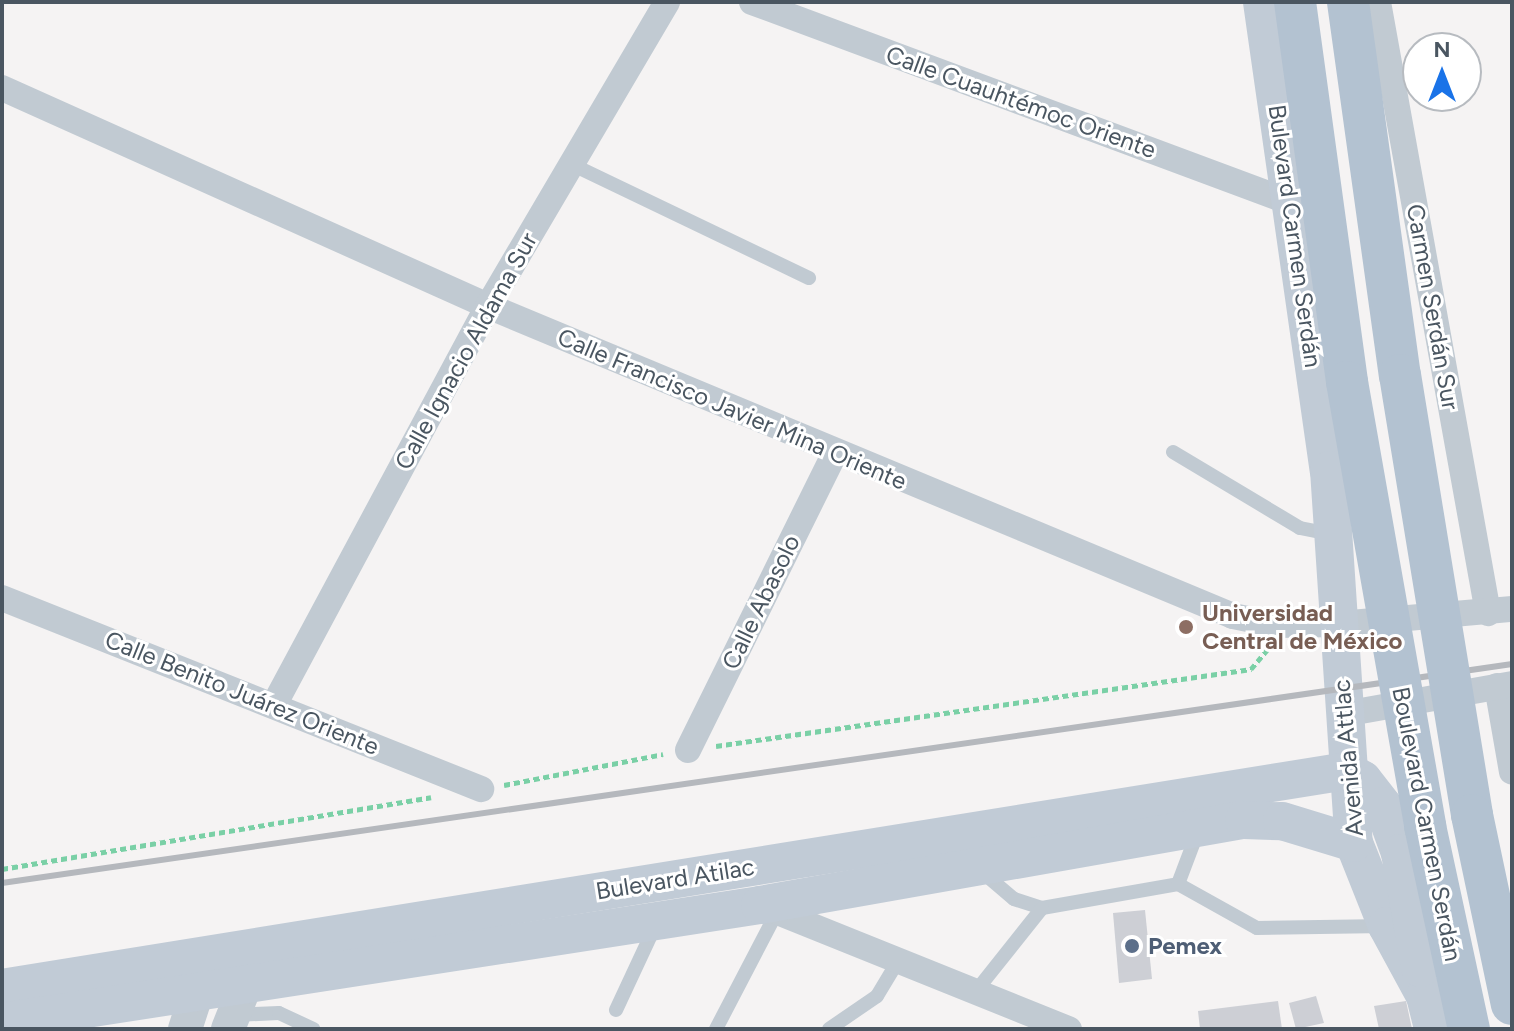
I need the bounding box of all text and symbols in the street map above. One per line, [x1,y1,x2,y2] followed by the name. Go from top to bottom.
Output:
[1402,32,1482,112] north arrow
[1433,36,1451,63] text: N
[882,40,1160,164] street label: Calle Cuauhtémoc Oriente
[1262,103,1328,369] street label: Bulevard Carmen Serdán
[1401,202,1465,412] street label: Carmen Serdán Sur
[389,228,543,474] street label: Calle Ignacio Aldama Sur
[553,322,911,496] street label: Calle Francisco Javier Mina Oriente
[716,530,806,674] street label: Calle Abasolo
[1202,599,1402,655] place label: Universidad Central de México
[1177,618,1195,636] marker: Universidad Central de México
[101,625,383,761] street label: Calle Benito Juárez Oriente
[1327,678,1369,838] street label: Avenida Attlac
[1386,684,1468,964] street label: Boulevard Carmen Serdán
[594,852,756,906] street label: Bulevard Atilac
[1148,932,1222,960] place label: Pemex
[1123,937,1141,955] marker: Pemex

